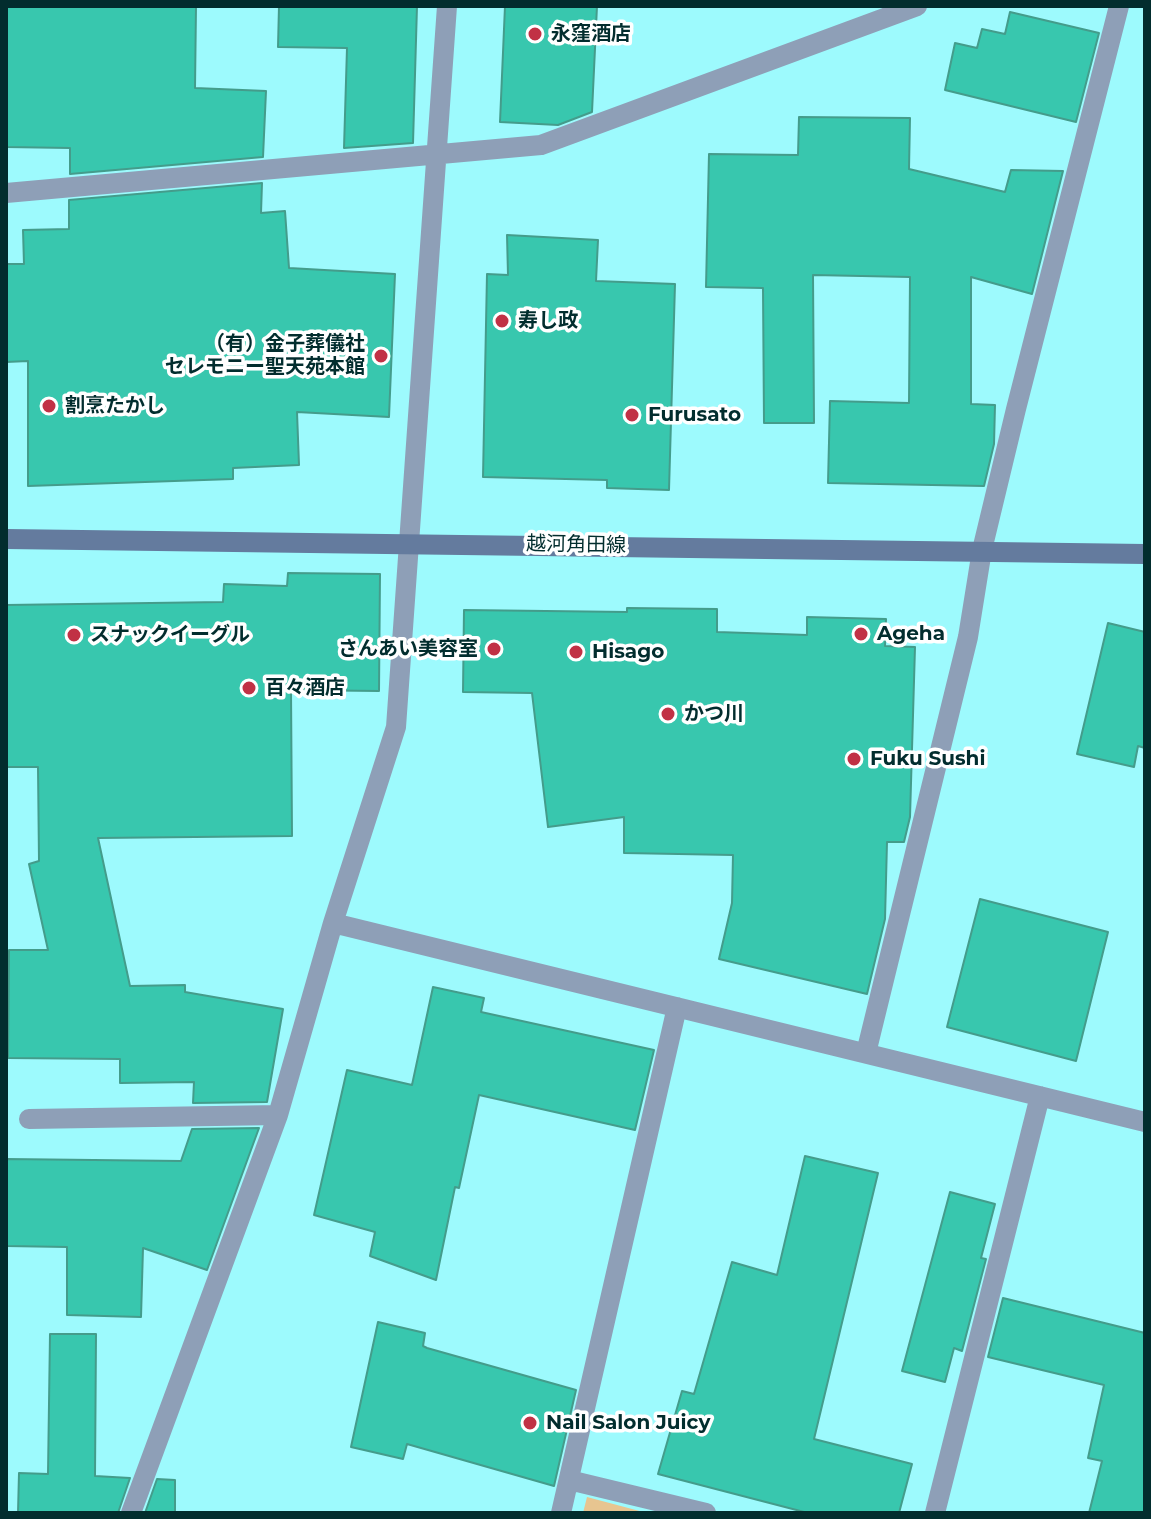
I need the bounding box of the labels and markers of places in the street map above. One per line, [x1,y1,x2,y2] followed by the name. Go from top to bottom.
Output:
[551,22,631,46] place label: 永窪酒店
[526,25,544,43] marker: 永窪酒店
[518,309,578,333] place label: 寿し政
[493,312,511,330] marker: 寿し政
[165,332,365,379] place label: （有）金子葬儀社 セレモニー聖天苑本館
[372,347,390,365] marker: （有）金子葬儀社 セレモニー聖天苑本館
[65,394,165,418] place label: 割烹たかし
[40,397,58,415] marker: 割烹たかし
[648,403,741,427] place label: Furusato
[623,406,641,424] marker: Furusato
[877,622,945,646] place label: Ageha
[90,623,250,647] place label: スナックイーグル
[852,625,870,643] marker: Ageha
[65,626,83,644] marker: スナックイーグル
[338,637,478,661] place label: さんあい美容室
[485,640,503,658] marker: さんあい美容室
[592,640,664,664] place label: Hisago
[567,643,585,661] marker: Hisago
[265,676,345,700] place label: 百々酒店
[240,679,258,697] marker: 百々酒店
[684,702,744,726] place label: かつ川
[659,705,677,723] marker: かつ川
[870,747,985,771] place label: Fuku Sushi
[845,750,863,768] marker: Fuku Sushi
[546,1411,710,1435] place label: Nail Salon Juicy
[521,1414,539,1432] marker: Nail Salon Juicy

